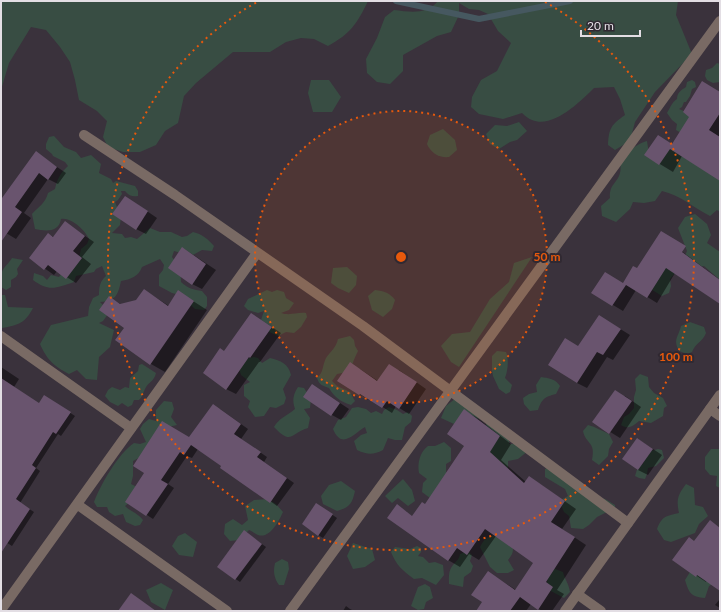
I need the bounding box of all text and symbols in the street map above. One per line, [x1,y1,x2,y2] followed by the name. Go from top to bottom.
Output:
[581,12,640,38] scale bar
[587,18,614,33] text: 20 m
[534,249,560,264] text: 50 m
[394,250,408,264] centre of rings
[659,349,693,364] text: 100 m

